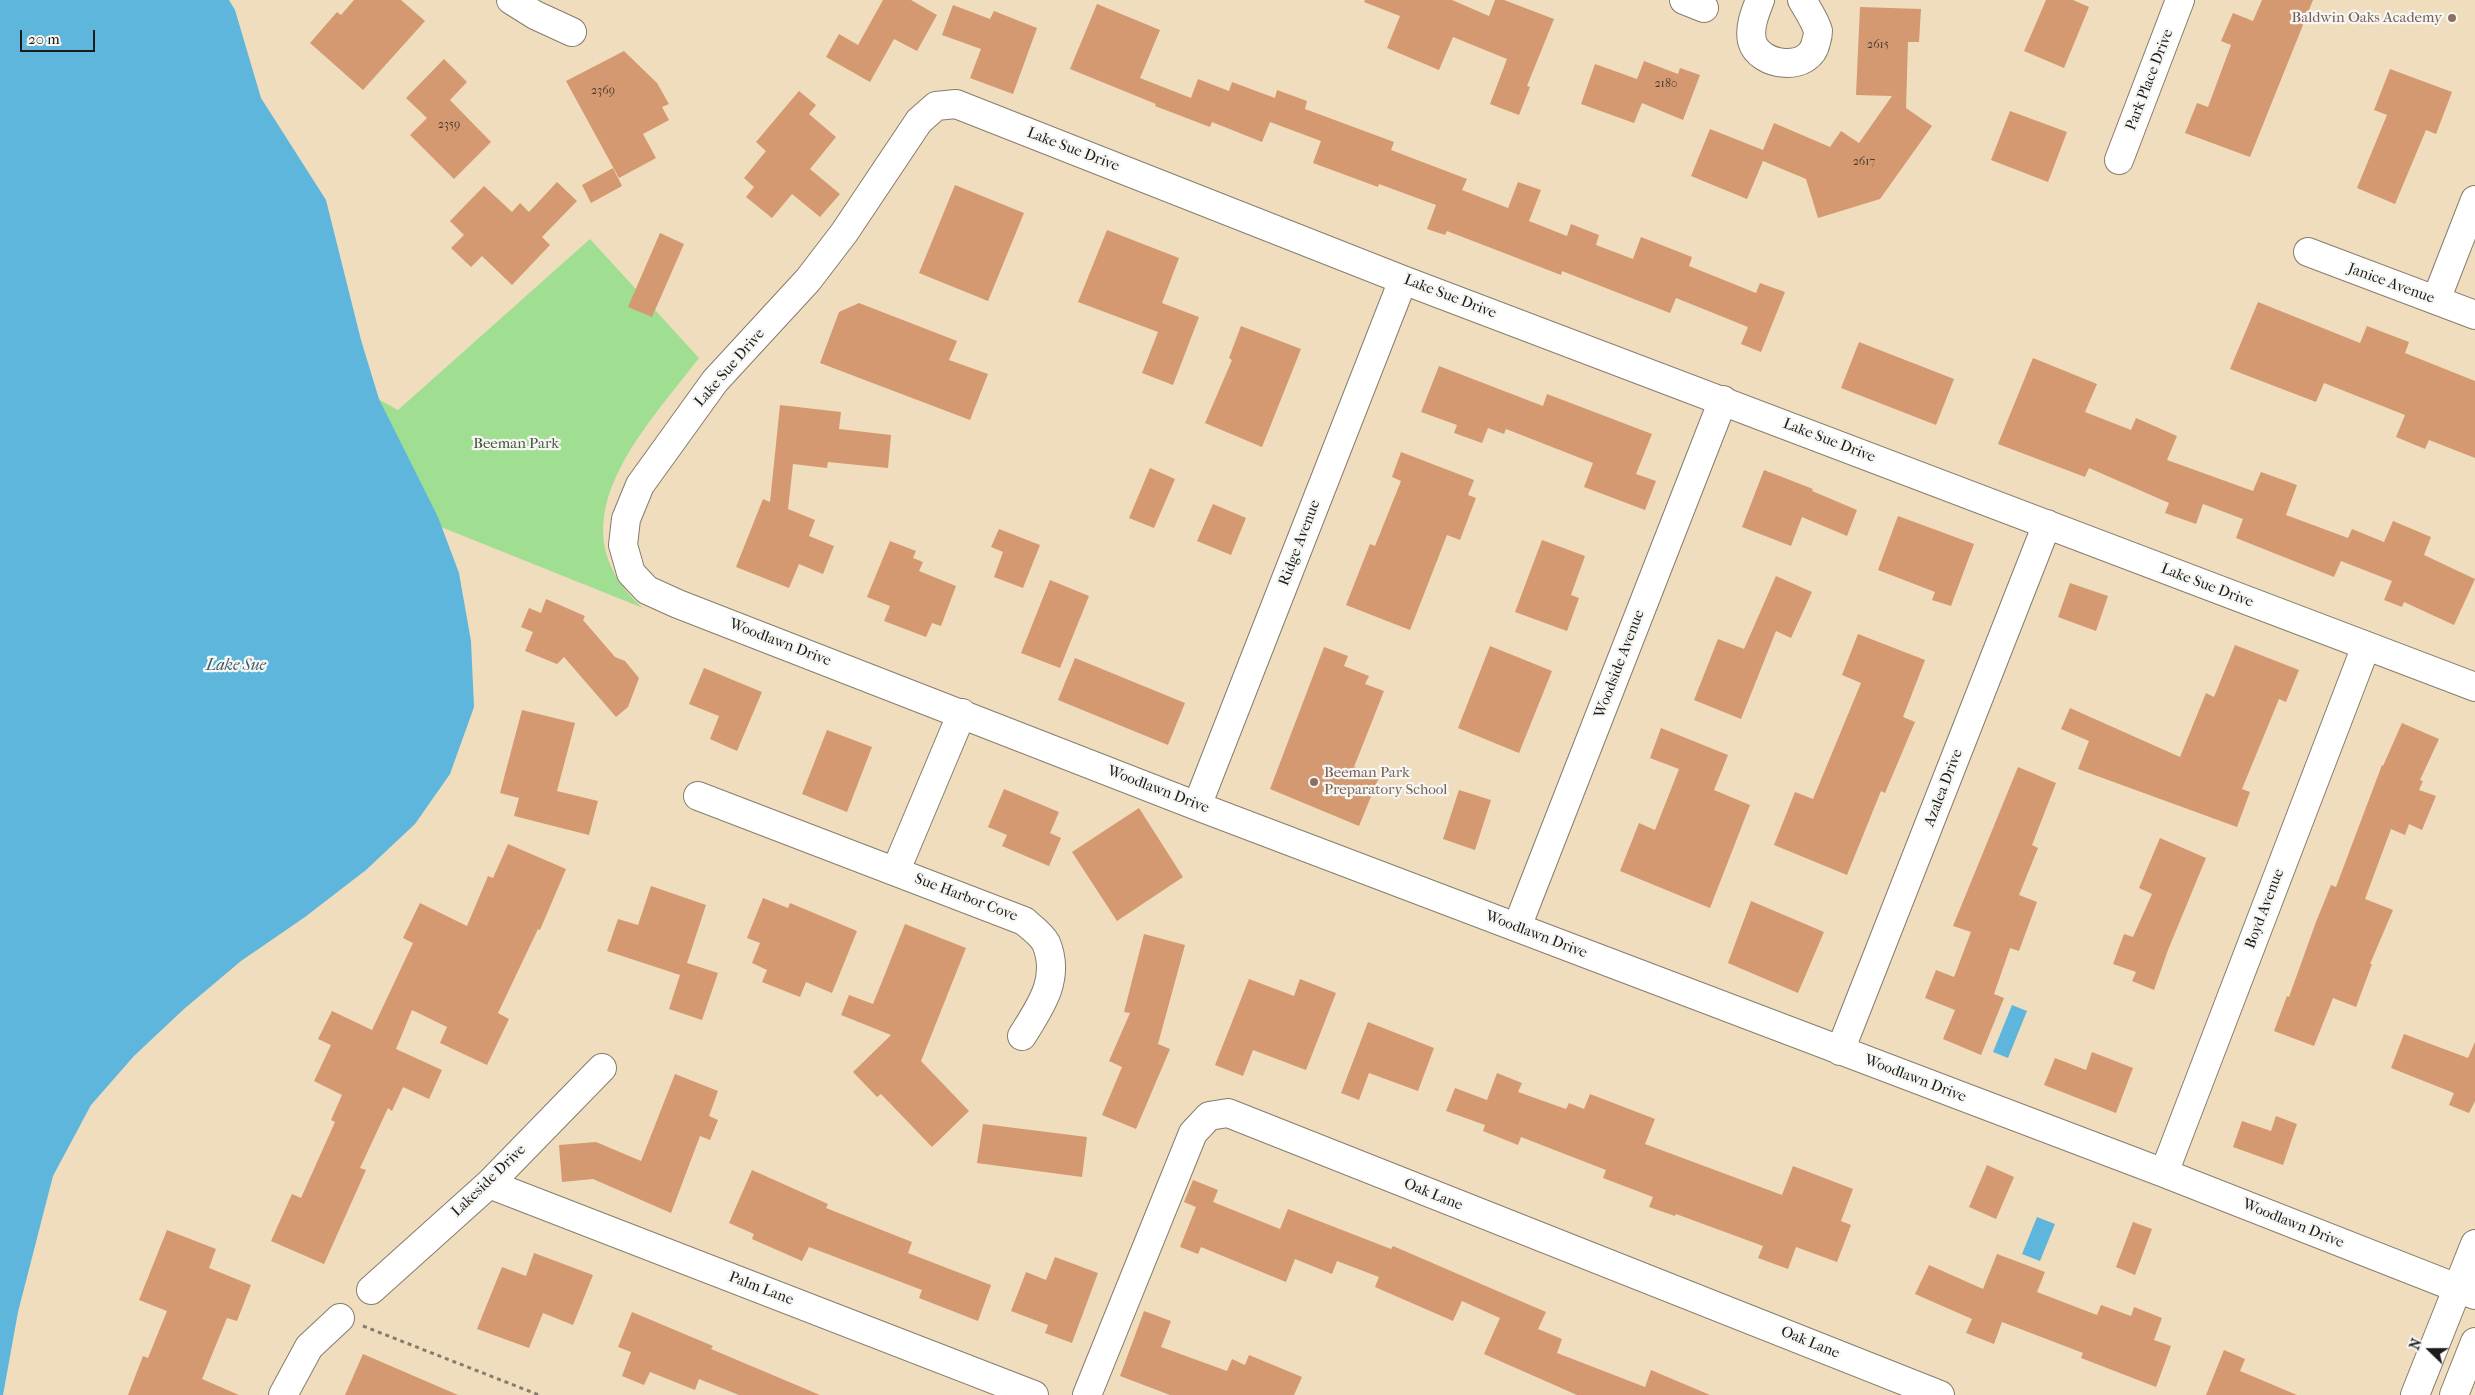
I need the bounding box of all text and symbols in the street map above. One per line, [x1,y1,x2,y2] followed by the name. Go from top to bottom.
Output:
[2292,9,2442,27] place label: Baldwin Oaks Academy
[2446,12,2458,24] marker: Baldwin Oaks Academy
[22,20,98,52] scale bar
[2122,27,2178,133] street label: Park Place Drive
[28,30,60,48] text: 20 m
[1867,38,1889,52] house number: 2615
[1654,77,1678,91] house number: 2180
[591,84,615,98] house number: 2369
[438,118,460,132] house number: 2359
[1024,124,1122,176] street label: Lake Sue Drive
[1853,155,1875,169] house number: 2617
[2345,260,2437,308] street label: Janice Avenue
[1401,271,1499,323] street label: Lake Sue Drive
[691,325,769,411] street label: Lake Sue Drive
[1780,415,1878,467] street label: Lake Sue Drive
[473,435,559,453] park label: Beeman Park
[1275,498,1325,588] street label: Ridge Avenue
[2158,560,2256,612] street label: Lake Sue Drive
[1591,607,1649,721] street label: Woodside Avenue
[727,615,833,671] street label: Woodlawn Drive
[206,656,266,676] water label: Lake Sue
[1921,747,1967,829] street label: Azalea Drive
[1105,762,1211,818] street label: Woodlawn Drive
[1324,764,1447,799] place label: Beeman Park Preparatory School
[1308,776,1320,788] marker: Beeman Park Preparatory School
[2242,866,2288,952] street label: Boyd Avenue
[912,870,1020,926] street label: Sue Harbor Cove
[1483,907,1589,963] street label: Woodlawn Drive
[1862,1051,1968,1107] street label: Woodlawn Drive
[448,1141,530,1221] street label: Lakeside Drive
[1401,1175,1465,1215] street label: Oak Lane
[2240,1195,2346,1253] street label: Woodlawn Drive
[726,1268,796,1310] street label: Palm Lane
[1778,1323,1842,1363] street label: Oak Lane
[2405,1325,2455,1375] north arrow
[2406,1336,2425,1352] text: N

